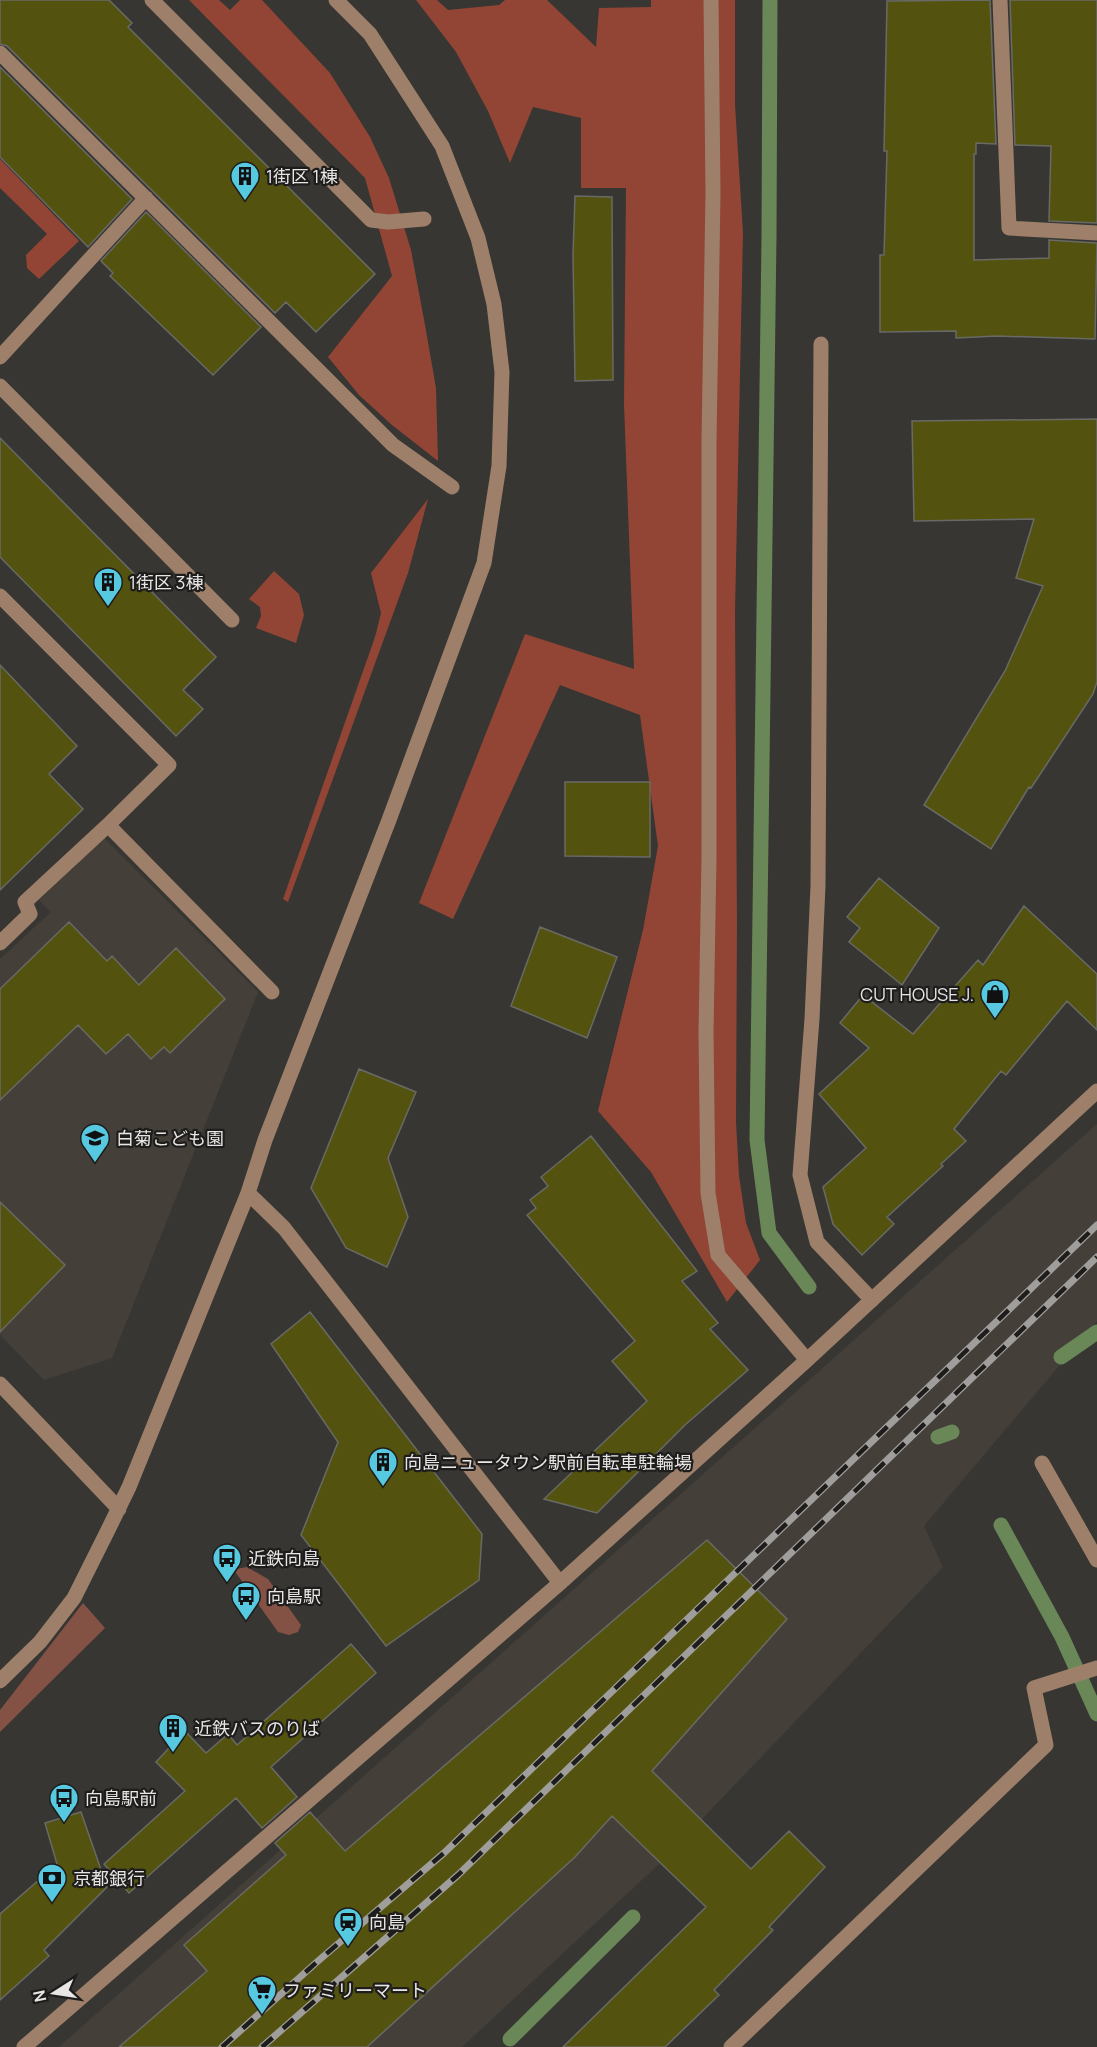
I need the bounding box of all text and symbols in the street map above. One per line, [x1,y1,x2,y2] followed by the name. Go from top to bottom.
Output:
[229,160,261,202] building icon: 1街区 1棟
[266,164,338,188] place label: 1街区 1棟
[92,566,124,608] building icon: 1街区 3棟
[129,570,204,594] place label: 1街区 3棟
[979,978,1011,1020] shop icon: CUT HOUSE J.
[860,982,974,1006] place label: CUT HOUSE J.
[79,1122,111,1164] school or university icon: 白菊こども園
[116,1126,224,1150] place label: 白菊こども園
[367,1446,399,1488] building icon: 向島ニュータウン駅前自転車駐輪場
[404,1450,692,1474] place label: 向島ニュータウン駅前自転車駐輪場
[211,1542,243,1584] bus stop icon: 近鉄向島
[248,1546,320,1570] place label: 近鉄向島
[230,1580,262,1622] bus stop icon: 向島駅
[267,1584,321,1608] place label: 向島駅
[157,1712,189,1754] building icon: 近鉄バスのりば
[194,1716,320,1740] place label: 近鉄バスのりば
[48,1782,80,1824] bus stop icon: 向島駅前
[85,1786,157,1810] place label: 向島駅前
[36,1862,68,1904] bank icon: 京都銀行
[73,1866,145,1890] place label: 京都銀行
[332,1906,364,1948] station icon: 向島
[369,1910,405,1934] place label: 向島
[24,1963,84,2023] north arrow
[246,1974,278,2016] supermarket icon: ファミリーマート
[283,1978,427,2002] place label: ファミリーマート
[27,1988,51,2004] text: N

